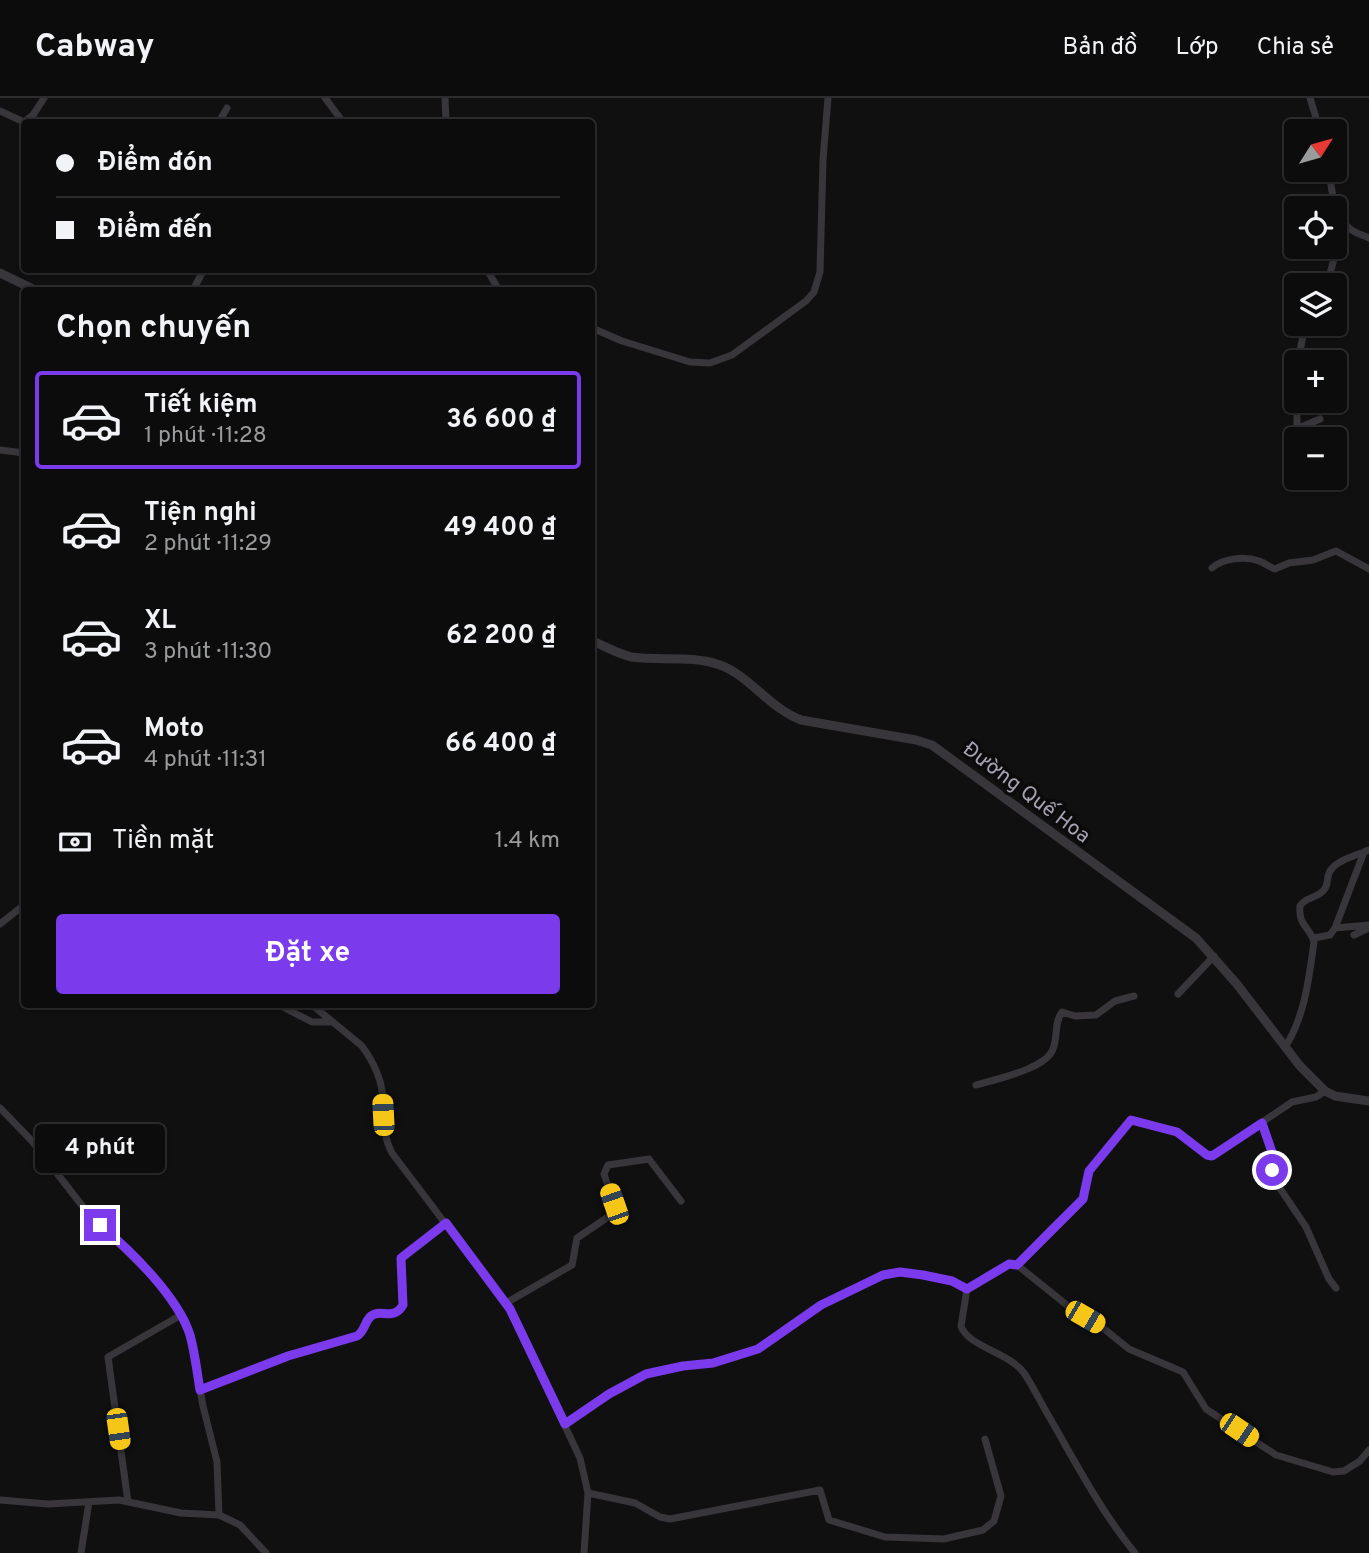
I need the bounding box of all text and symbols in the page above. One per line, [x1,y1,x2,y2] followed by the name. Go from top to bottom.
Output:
[35,27,154,69] text: Cabway
[1063,33,1138,63] text: Bản đồ
[1176,33,1219,63] text: Lớp
[1257,33,1334,63] text: Chia sẻ
[1284,119,1348,182] north arrow
[1284,119,1347,490] map controls
[98,147,213,180] text: Điểm đón
[1284,196,1347,259] button: locate
[98,214,213,247] text: Điểm đến
[1284,273,1347,336] button: layers
[56,309,251,349] text: Chọn chuyến
[1284,350,1347,413] button: +
[60,389,123,452] icon: car
[144,389,257,422] text: Tiết kiệm
[446,404,556,437] text: 36 600 ₫
[144,422,267,451] text: 1 phút · 11:28
[1284,427,1347,490] button: −
[60,497,123,560] icon: car
[144,497,257,530] text: Tiện nghi
[444,512,556,545] text: 49 400 ₫
[144,530,272,559] text: 2 phút · 11:29
[60,605,123,668] icon: car
[144,605,176,638] text: XL
[446,620,556,653] text: 62 200 ₫
[144,638,272,667] text: 3 phút · 11:30
[60,713,123,776] icon: car
[144,713,204,746] text: Moto
[445,728,556,761] text: 66 400 ₫
[957,736,1095,850] street label: Đường Quế Hoa
[144,746,267,775] text: 4 phút · 11:31
[56,823,94,861] icon: cash
[112,825,214,858] text: Tiền mặt
[495,827,560,856] text: 1.4 km
[56,914,560,994] button: Đặt xe
[372,1093,395,1137] car
[35,1124,165,1172] callout: 4 phút
[65,1134,135,1163] text: 4 phút
[1256,1154,1288,1186] route start
[598,1181,631,1227] car
[84,1209,116,1241] route end
[1062,1297,1109,1337] car
[105,1407,132,1451] car
[1216,1410,1263,1450] car

